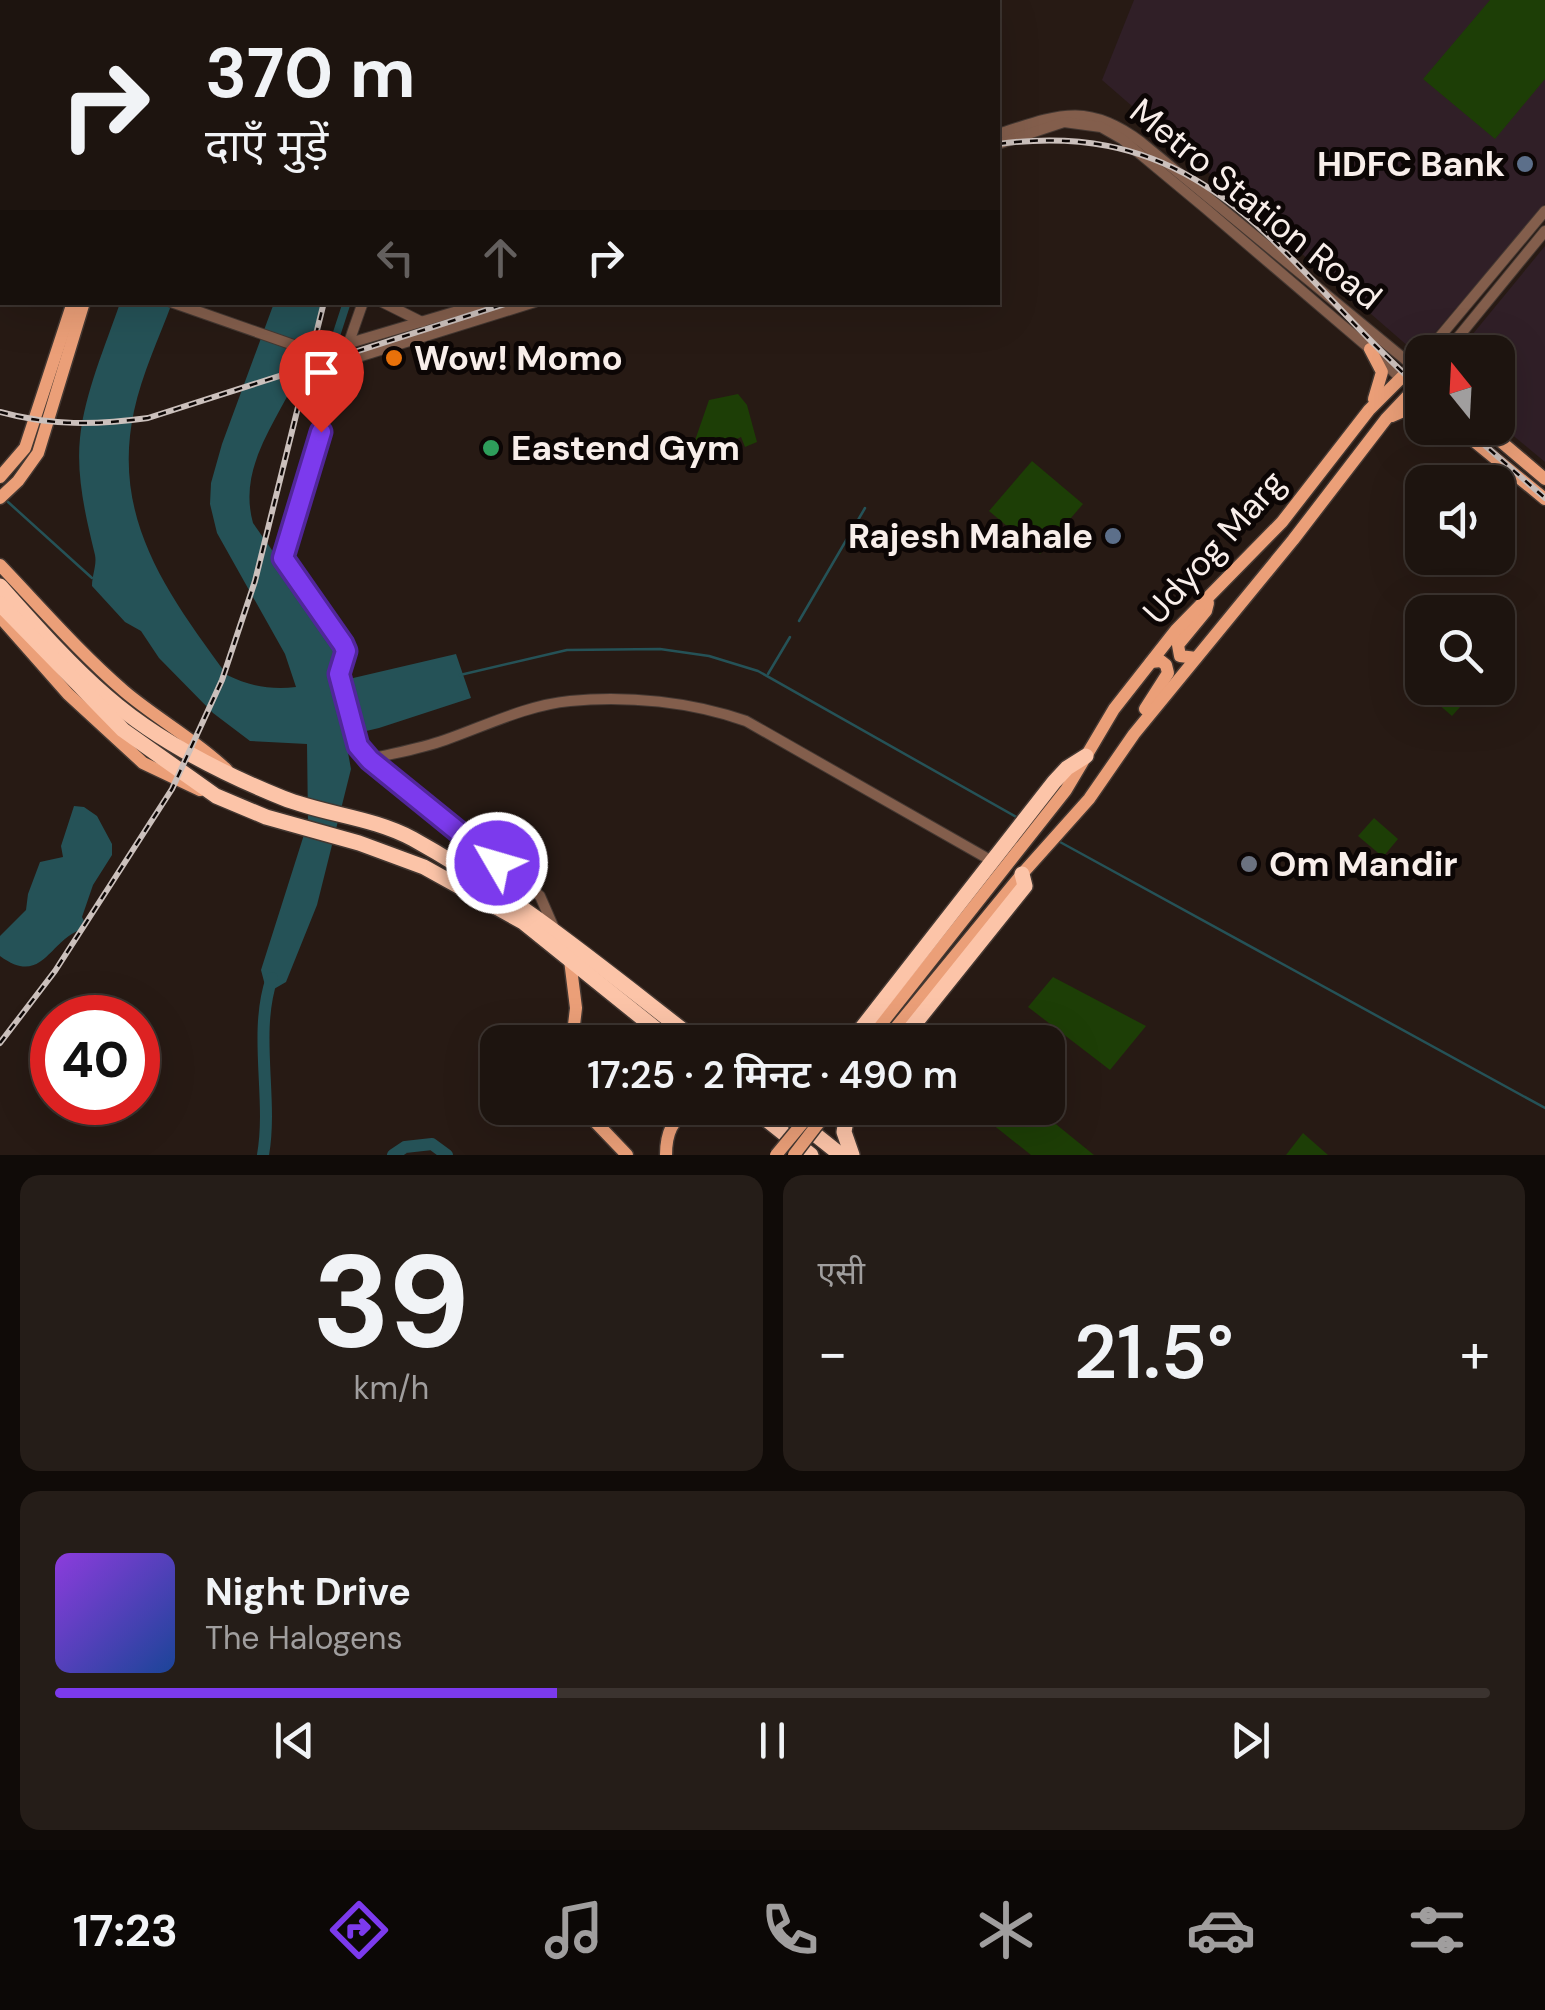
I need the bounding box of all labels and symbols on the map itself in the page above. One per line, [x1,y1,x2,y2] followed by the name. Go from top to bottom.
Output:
[1121,88,1391,320] street label: Metro Station Road
[1317,141,1505,187] place label: HDFC Bank
[1514,153,1536,175] marker: HDFC Bank
[279,330,364,433] pin
[414,335,623,381] place label: Wow! Momo
[1405,335,1515,445] north arrow
[383,347,405,369] marker: Wow! Momo
[511,425,740,471] place label: Eastend Gym
[480,437,502,459] marker: Eastend Gym
[1133,460,1295,634] street label: Udyog Marg
[848,513,1093,559] place label: Rajesh Mahale
[1102,525,1124,547] marker: Rajesh Mahale
[445,811,549,915] position arrow
[1269,841,1458,887] place label: Om Mandir
[1238,853,1260,875] marker: Om Mandir
[30,995,160,1125] speed limit sign: 40

